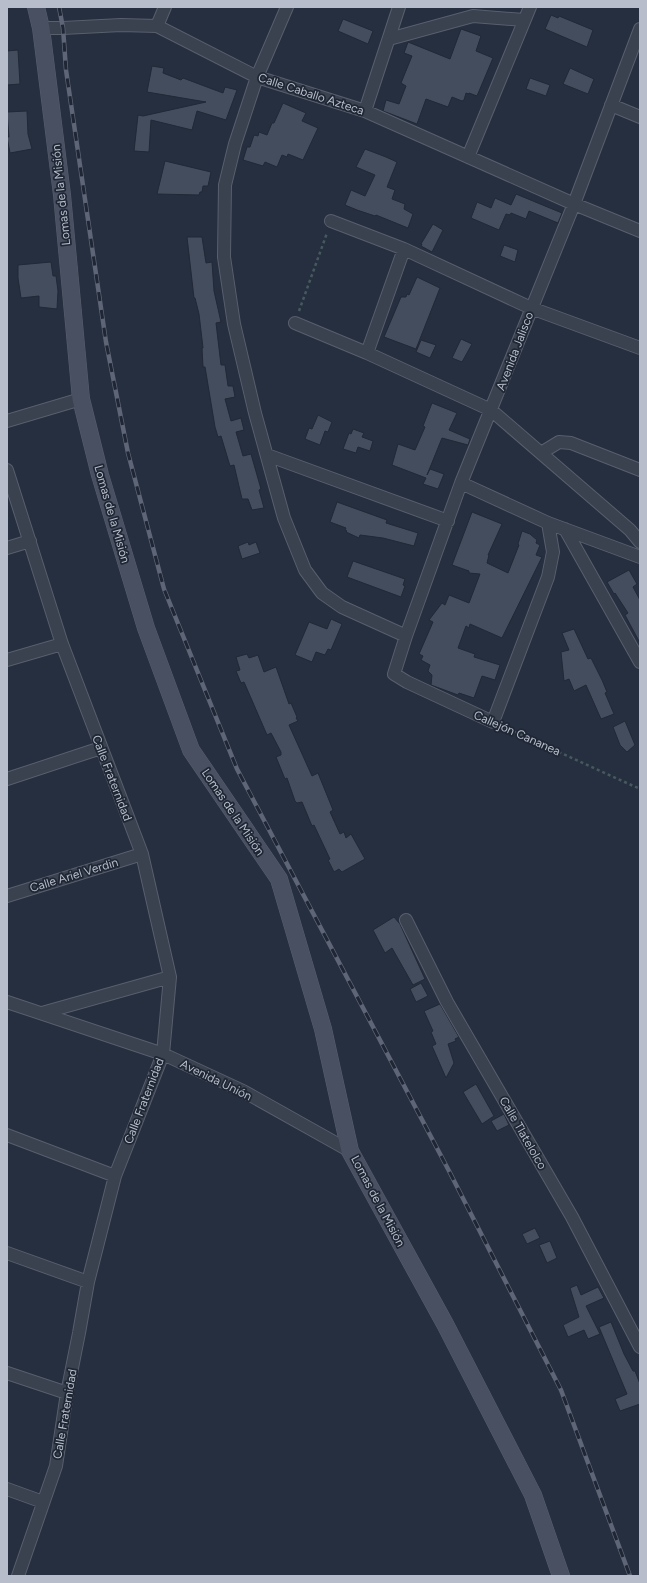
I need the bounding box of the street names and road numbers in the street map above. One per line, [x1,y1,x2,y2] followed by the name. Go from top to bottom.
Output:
[256,70,366,118] street label: Calle Caballo Azteca
[49,144,73,246] street label: Lomas de la Misión
[494,310,536,392] street label: Avenida Jalisco
[91,463,133,565] street label: Lomas de la Misión
[471,708,563,758] street label: Callejón Cananea
[89,733,135,823] street label: Calle Fraternidad
[199,766,267,858] street label: Lomas de la Misión
[28,855,120,895] street label: Calle Ariel Verdin
[121,1056,167,1146] street label: Calle Fraternidad
[178,1057,254,1103] street label: Avenida Unión
[497,1094,550,1172] street label: Calle Tlatelolco
[348,1153,408,1249] street label: Lomas de la Misión
[50,1368,80,1460] street label: Calle Fraternidad

